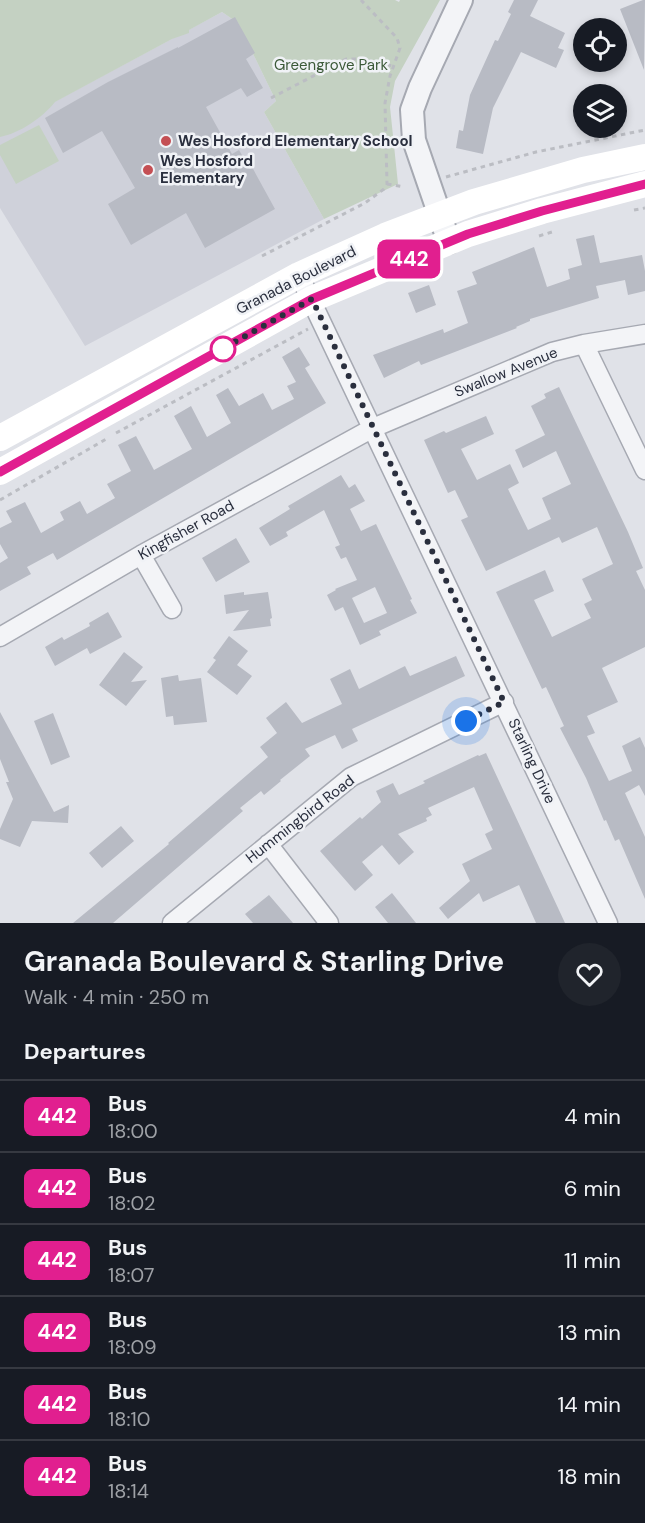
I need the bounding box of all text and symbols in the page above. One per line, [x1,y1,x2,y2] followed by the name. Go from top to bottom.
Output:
[573,18,627,138] map controls
[573,18,627,72] button: locate
[274,55,388,75] park label: Greengrove Park
[573,84,627,138] button: layers
[178,131,413,151] place label: Wes Hosford Elementary School
[159,134,173,148] marker: Wes Hosford Elementary School
[160,151,253,188] place label: Wes Hosford Elementary
[141,163,155,177] marker: Wes Hosford Elementary
[374,240,444,278] line badge: 442
[233,241,359,319] street label: Granada Boulevard
[389,245,429,273] text: 442
[210,336,236,362] unlabelled marker
[451,342,561,402] street label: Swallow Avenue
[134,495,238,565] street label: Kingfisher Road
[451,706,481,736] your location
[504,715,560,807] street label: Starling Drive
[242,770,358,868] street label: Hummingbird Road
[24,943,504,980] text: Granada Boulevard & Starling Drive
[558,943,621,1006] button: heart
[24,984,209,1010] text: Walk · 4 min · 250 m
[24,1037,146,1066] text: Departures
[108,1089,147,1118] text: Bus
[37,1102,77,1130] text: 442
[564,1102,621,1131] text: 4 min
[108,1118,158,1144] text: 18:00
[108,1161,147,1190] text: Bus
[37,1174,77,1202] text: 442
[564,1174,621,1203] text: 6 min
[108,1190,155,1216] text: 18:02
[108,1233,147,1262] text: Bus
[37,1246,77,1274] text: 442
[564,1246,621,1275] text: 11 min
[108,1262,155,1288] text: 18:07
[108,1305,147,1334] text: Bus
[37,1318,77,1346] text: 442
[558,1318,621,1347] text: 13 min
[108,1334,157,1360] text: 18:09
[108,1377,147,1406] text: Bus
[37,1390,77,1418] text: 442
[557,1390,621,1419] text: 14 min
[108,1406,150,1432] text: 18:10
[108,1449,147,1478] text: Bus
[37,1462,77,1490] text: 442
[557,1462,621,1491] text: 18 min
[108,1478,149,1504] text: 18:14

